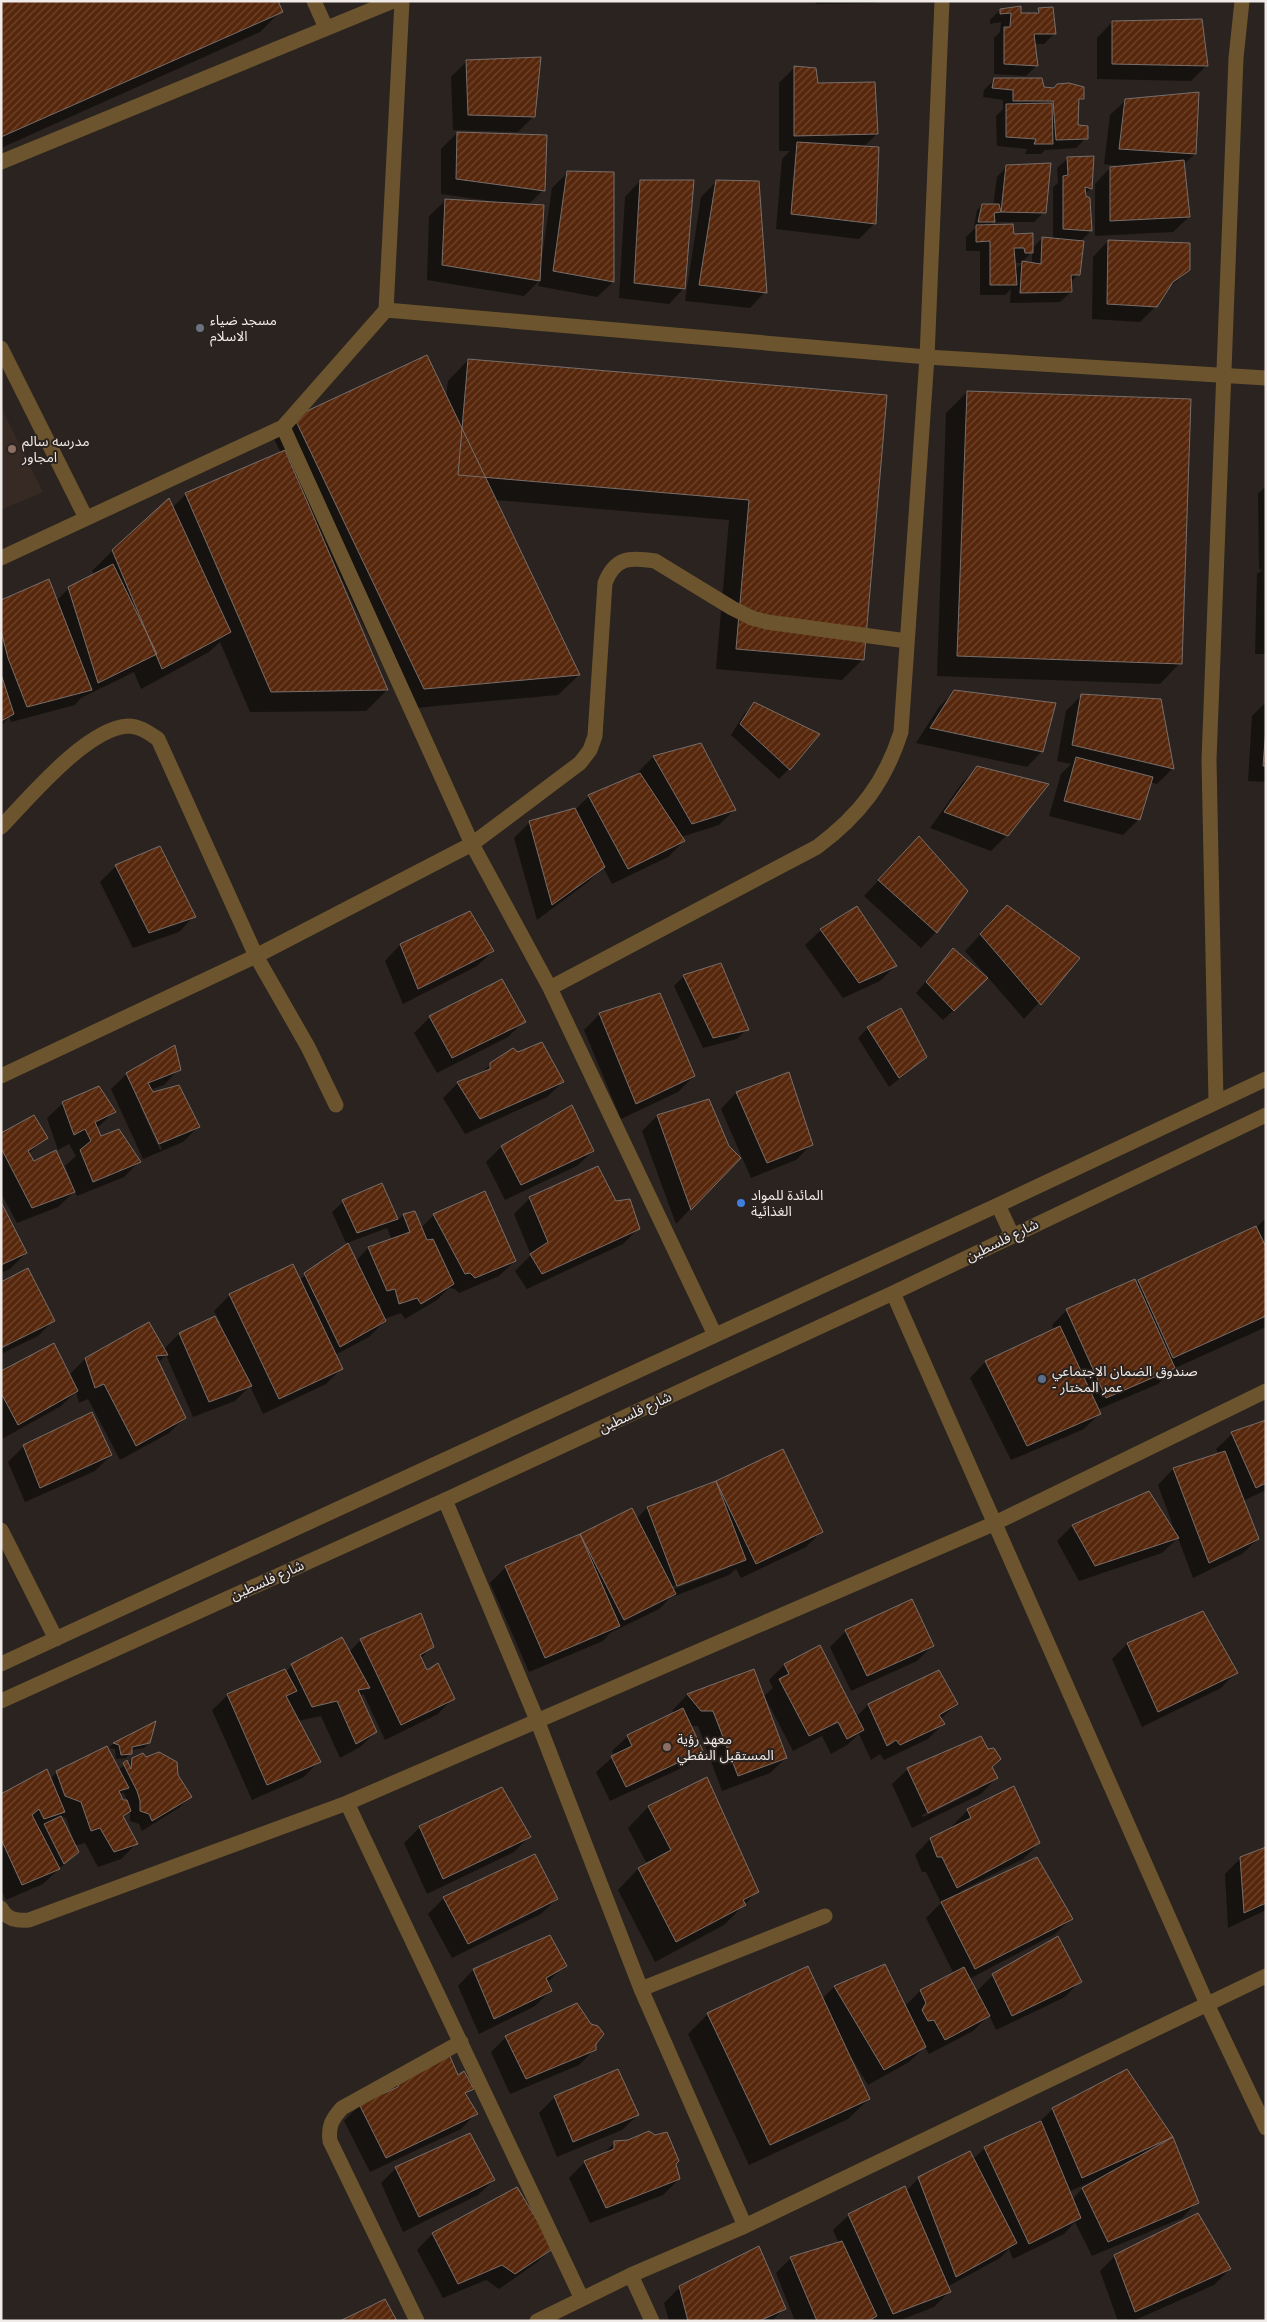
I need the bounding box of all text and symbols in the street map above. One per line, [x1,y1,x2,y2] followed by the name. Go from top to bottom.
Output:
[210,310,277,347] place label: مسجد ضياء الاسلام
[194,322,206,334] marker: مسجد ضياء الاسلام
[21,431,90,466] place label: مدرسه سالم امجاور
[6,443,18,455] marker: مدرسه سالم امجاور
[751,1185,823,1220] place label: المائدة للمواد الغذائية
[735,1197,747,1209] marker: المائدة للمواد الغذائية
[962,1214,1042,1267] street label: شارع فلسطين
[1052,1361,1198,1396] place label: صندوق الضمان الاجتماعي - عمر المختار
[1036,1373,1048,1385] marker: صندوق الضمان الاجتماعي - عمر المختار
[595,1386,675,1439] street label: شارع فلسطين
[227,1555,307,1606] street label: شارع فلسطين
[677,1729,774,1766] place label: معهد رؤية المستقبل النفطي
[661,1741,673,1753] marker: معهد رؤية المستقبل النفطي

